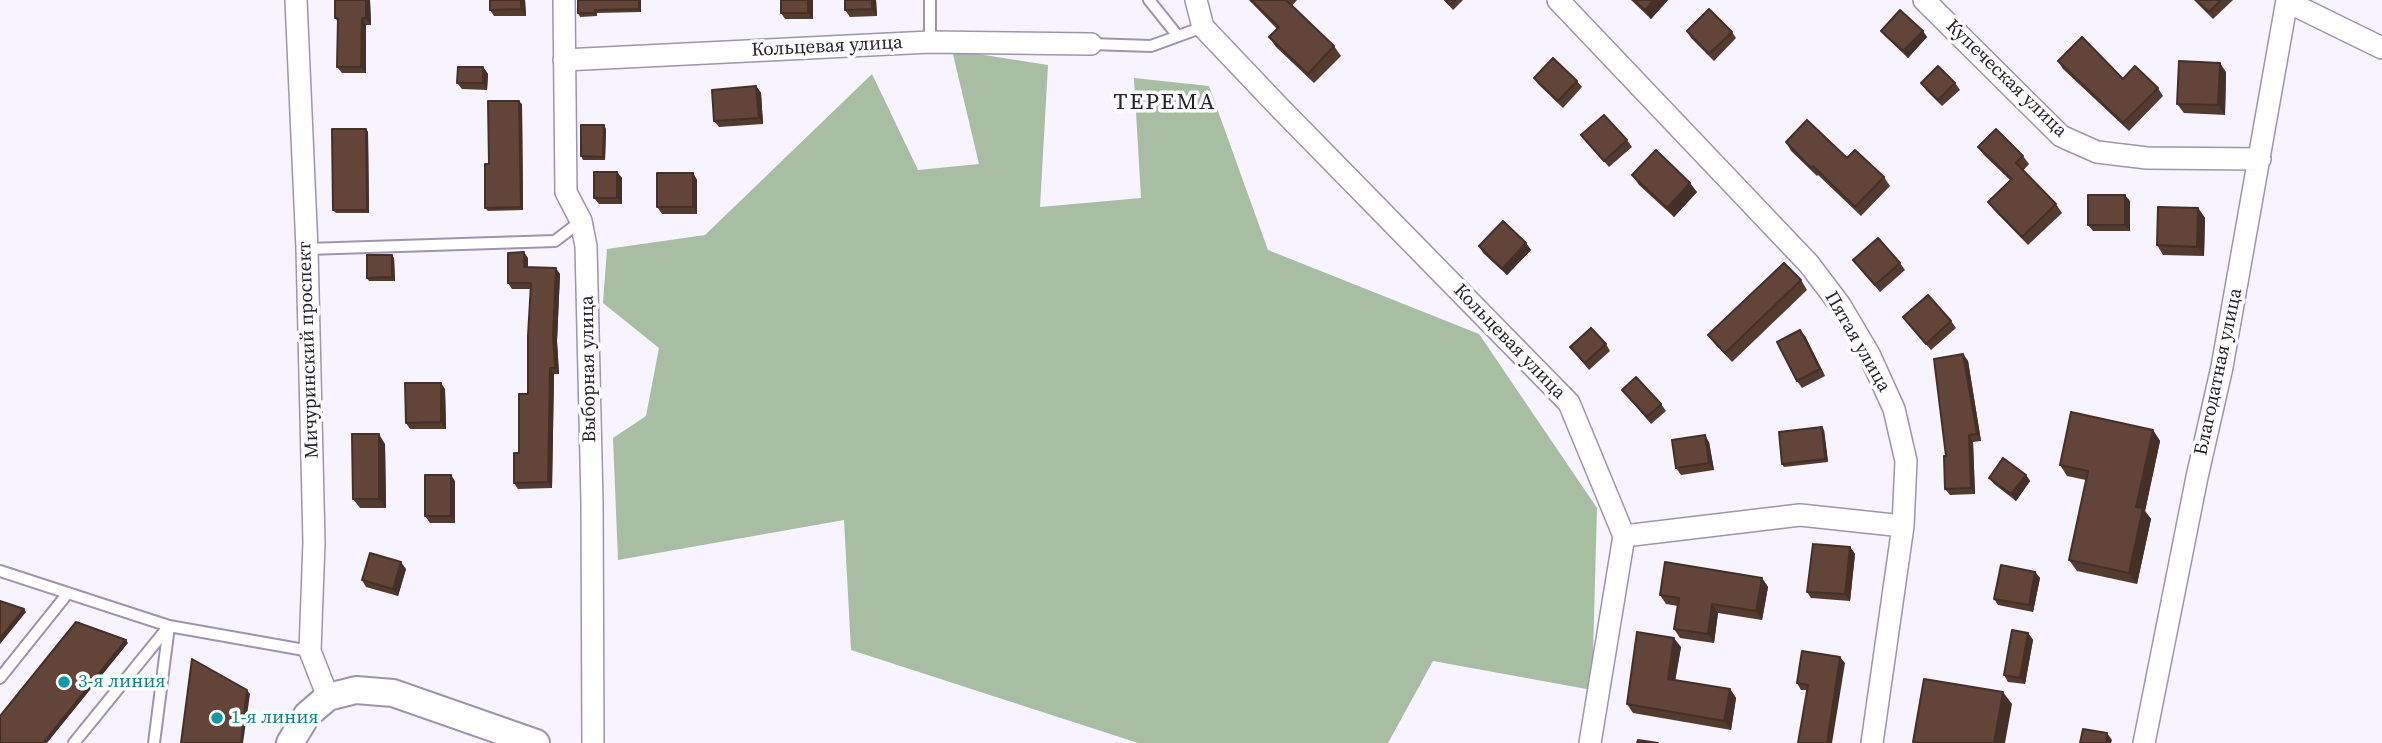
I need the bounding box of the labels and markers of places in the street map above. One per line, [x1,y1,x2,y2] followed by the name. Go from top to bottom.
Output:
[78,671,166,693] place label: 3-я линия
[56,674,72,690] marker: 3-я линия
[231,707,319,729] place label: 1-я линия
[209,710,225,726] marker: 1-я линия

